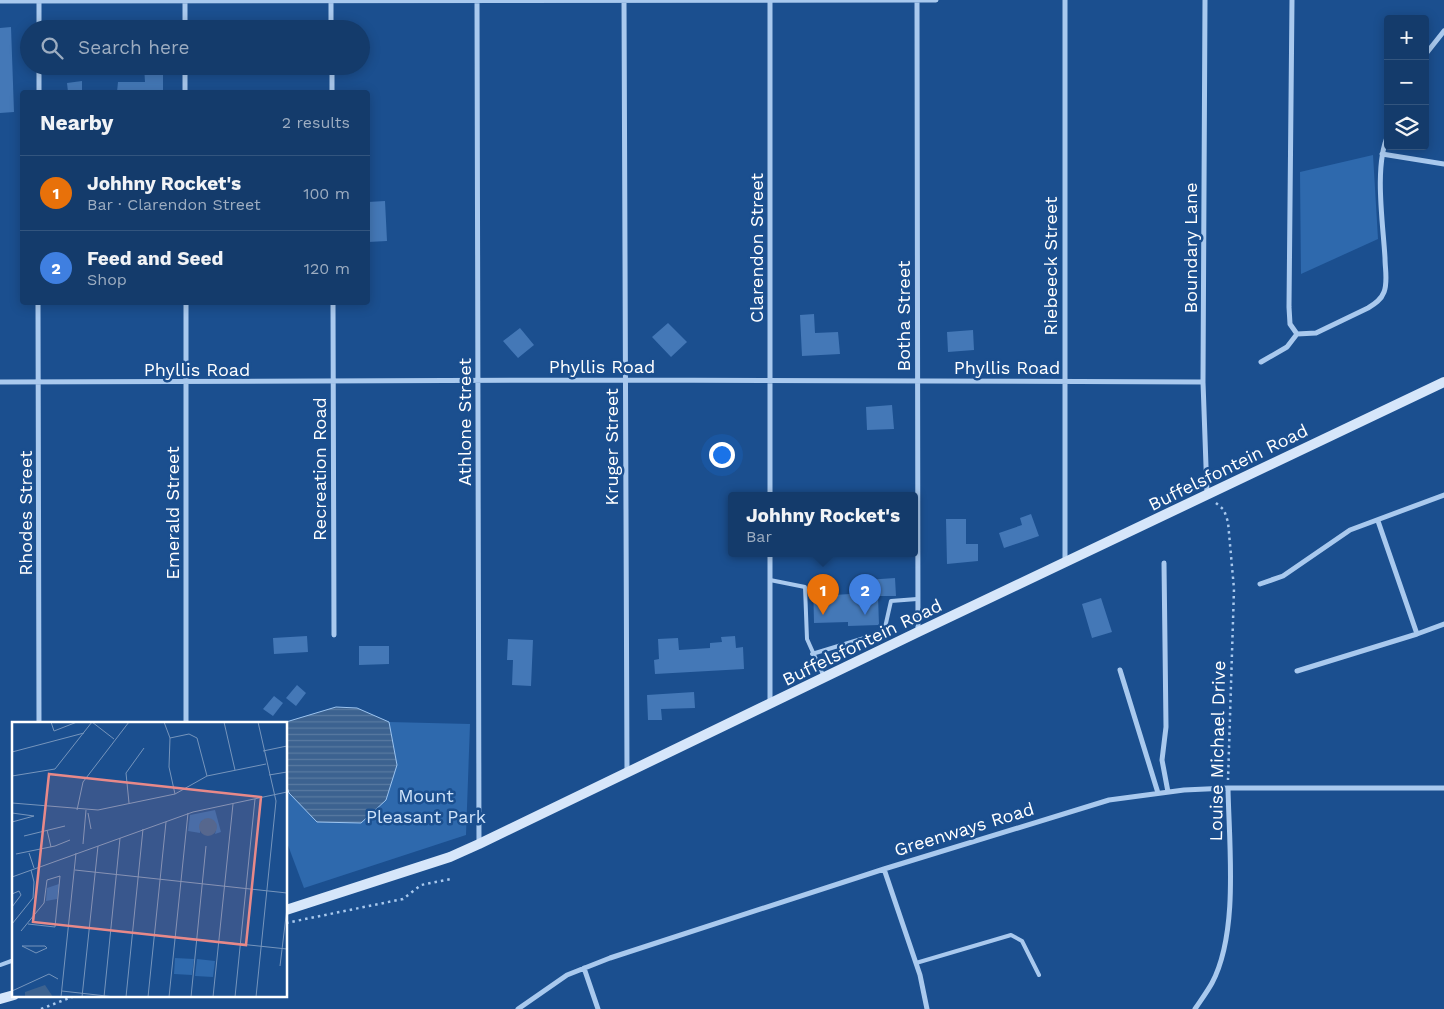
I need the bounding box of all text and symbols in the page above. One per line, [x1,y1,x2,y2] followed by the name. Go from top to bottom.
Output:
[1384,15,1429,150] map controls
[1384,15,1429,60] button: +
[20,20,370,75] search box
[38,34,66,62] icon: search
[78,36,189,59] text: Search here
[1384,60,1429,105] button: −
[1384,105,1429,150] button: layers
[40,110,113,135] text: Nearby
[282,113,350,132] text: 2 results
[87,172,241,195] text: Johhny Rocket's
[746,172,767,323] street label: Clarendon Street
[1180,182,1201,314] street label: Boundary Lane
[53,184,59,203] text: 1
[303,184,350,203] text: 100 m
[87,195,261,214] text: Bar · Clarendon Street
[1040,196,1061,336] street label: Riebeeck Street
[87,247,223,270] text: Feed and Seed
[51,259,61,278] text: 2
[304,259,350,278] text: 120 m
[893,260,914,372] street label: Botha Street
[87,270,127,289] text: Shop
[549,356,655,377] street label: Phyllis Road
[954,357,1060,378] street label: Phyllis Road
[454,358,475,486] street label: Athlone Street
[144,359,250,380] street label: Phyllis Road
[601,388,622,506] street label: Kruger Street
[309,397,330,541] street label: Recreation Road
[1145,419,1311,515] street label: Buffelsfontein Road
[709,442,735,468] your location
[162,446,183,580] street label: Emerald Street
[15,450,36,576] street label: Rhodes Street
[728,492,918,557] popup
[746,504,900,527] text: Johhny Rocket's
[746,527,772,546] text: Bar
[807,574,839,615] pin: 1
[849,574,881,615] pin: 2
[779,594,945,690] street label: Buffelsfontein Road
[1205,660,1229,842] street label: Louise Michael Drive
[12,722,288,996] inset map
[366,785,486,827] park label: Mount Pleasant Park
[892,798,1036,860] street label: Greenways Road

